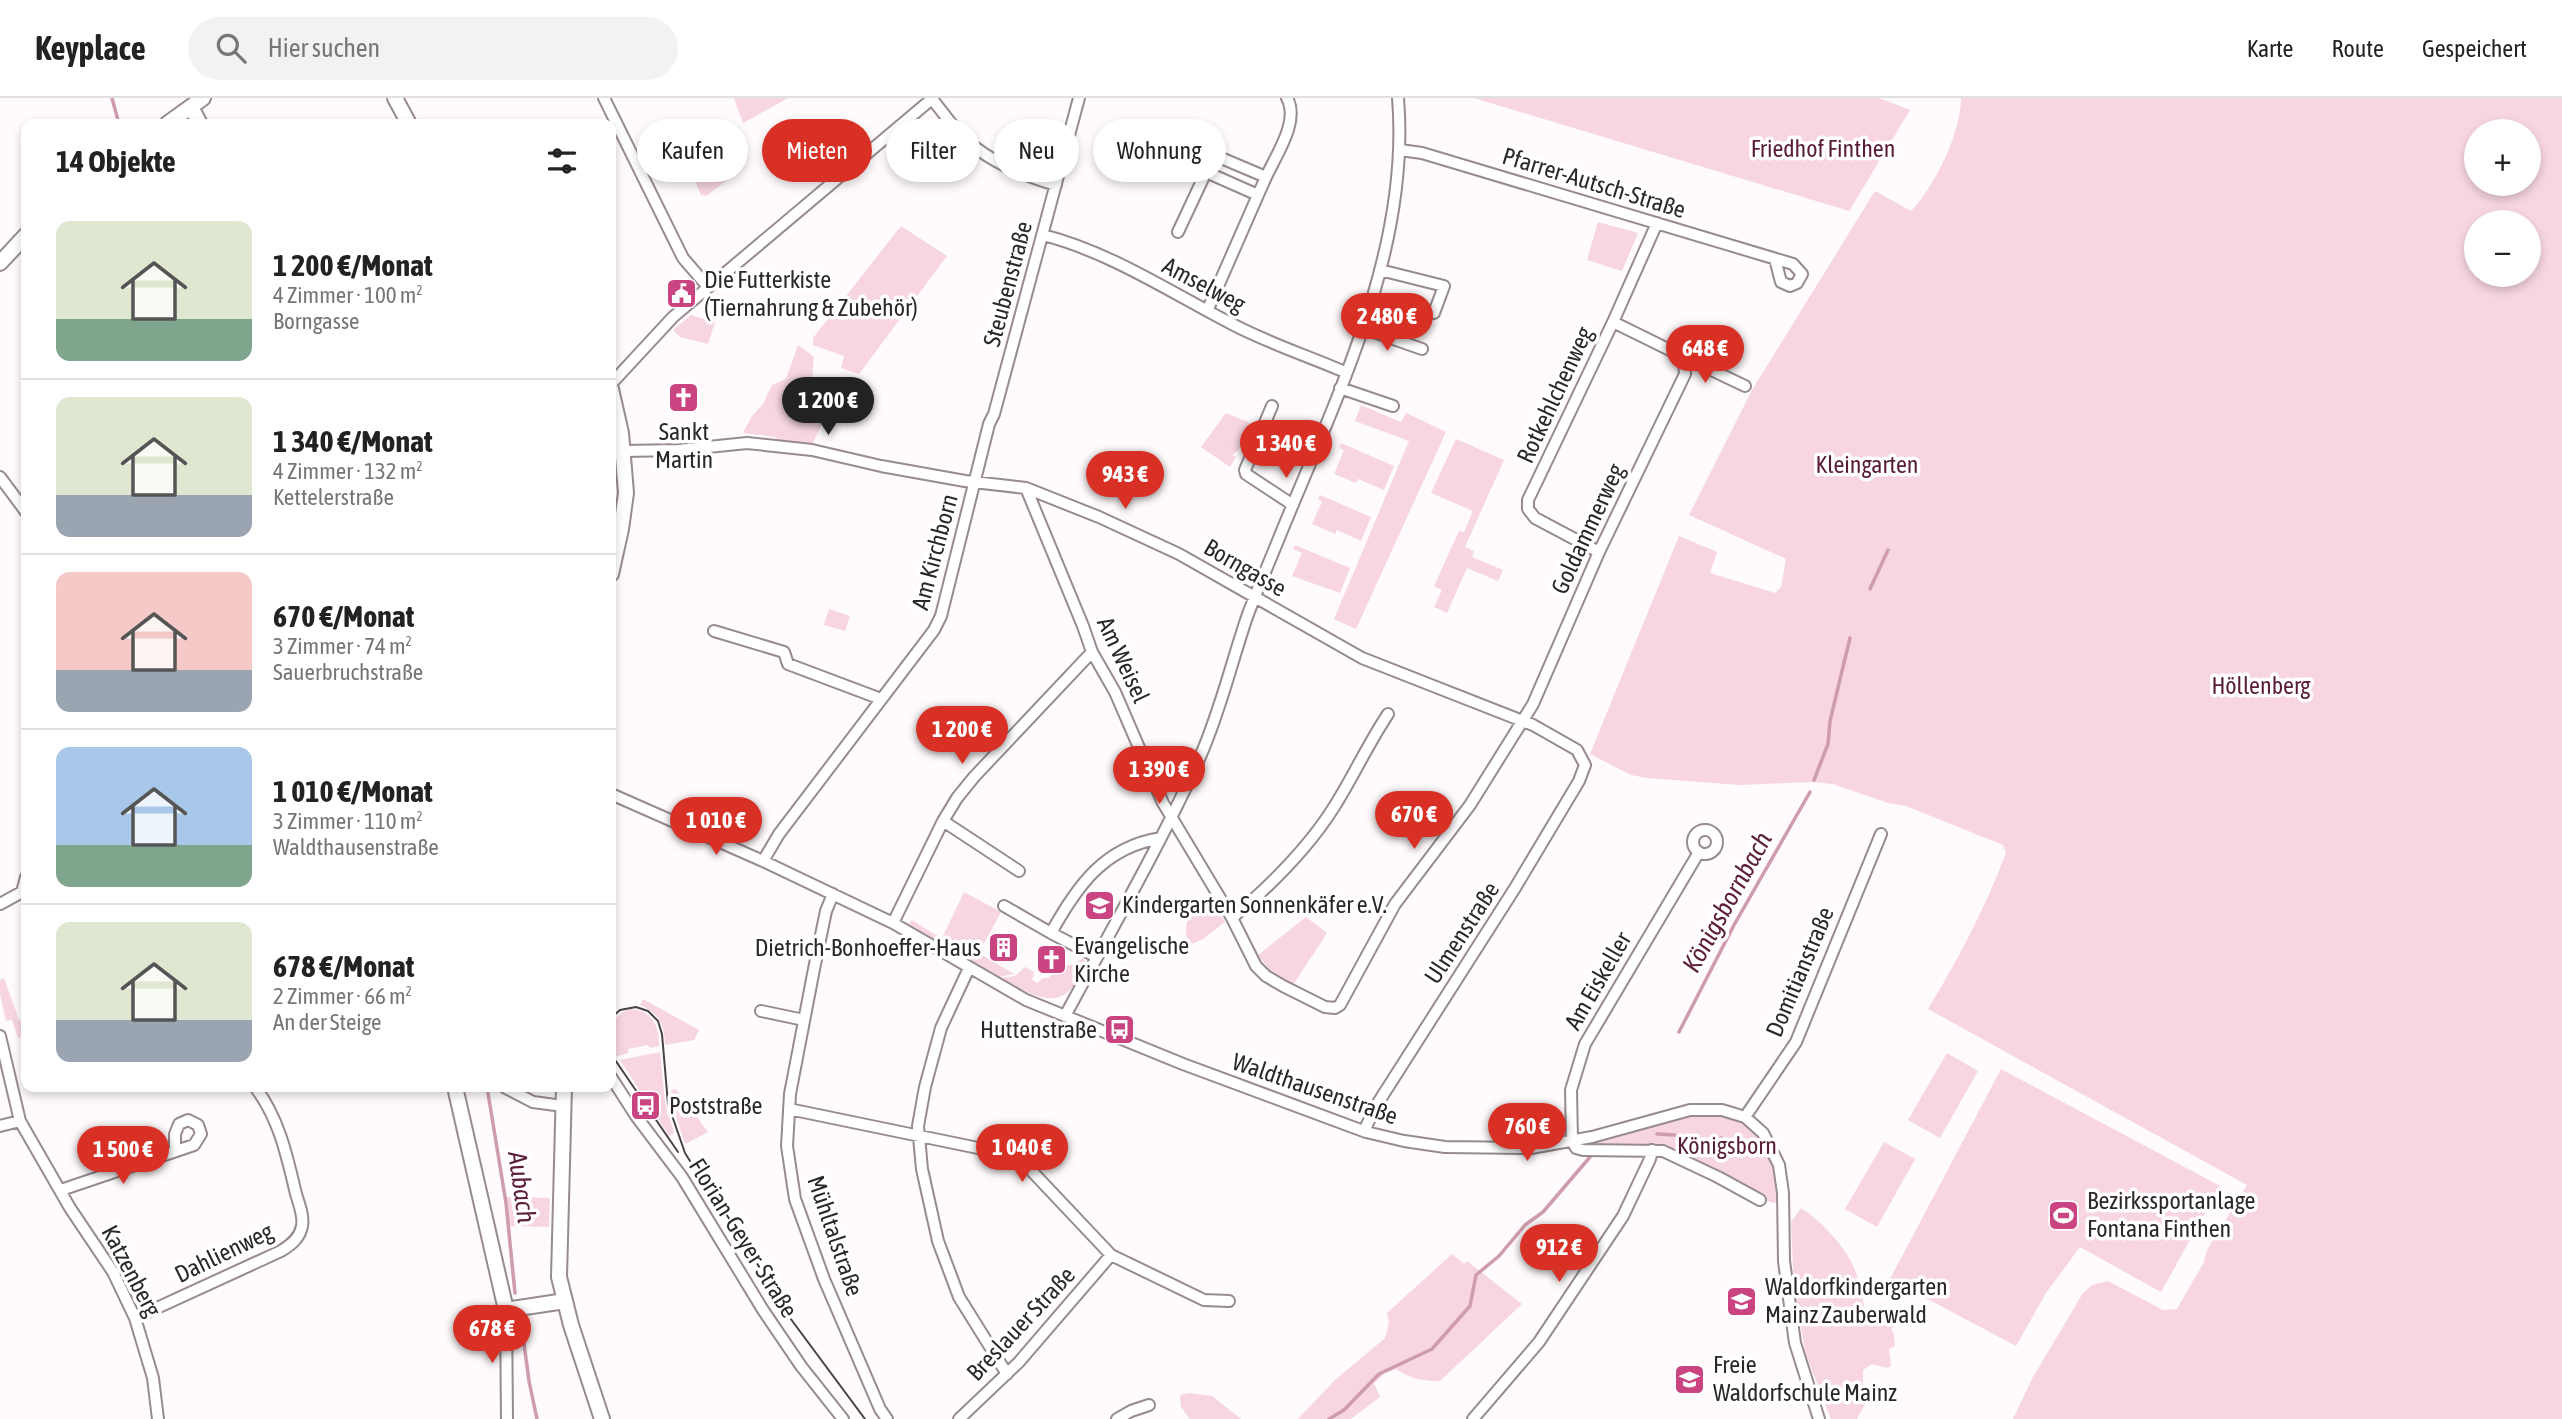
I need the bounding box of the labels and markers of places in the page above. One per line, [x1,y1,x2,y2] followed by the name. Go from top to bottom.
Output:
[704,266,918,321] place label: Die Futterkiste (Tiernahrung & Zubehör)
[664,277,698,311] public building icon: Die Futterkiste (Tiernahrung & Zubehör)
[1322,294,1452,353] pin: 2 480 €
[1656,326,1754,385] pin: 648 €
[763,378,893,437] pin: 1 200 €
[667,381,701,415] church icon: Sankt Martin
[655,418,713,473] place label: Sankt Martin
[1221,420,1351,480] pin: 1 340 €
[1076,452,1174,511] pin: 943 €
[897,706,1027,766] pin: 1 200 €
[1094,746,1224,806] pin: 1 390 €
[1365,792,1463,851] pin: 670 €
[651,798,781,857] pin: 1 010 €
[1082,888,1116,922] school or university icon: Kindergarten Sonnenkäfer e.V.
[1122,891,1387,918] place label: Kindergarten Sonnenkäfer e.V.
[987,931,1021,965] building icon: Dietrich-Bonhoeffer-Haus
[1074,932,1189,987] place label: Evangelische Kirche
[755,934,981,961] place label: Dietrich-Bonhoeffer-Haus
[1034,943,1068,977] church icon: Evangelische Kirche
[1103,1013,1137,1047] bus stop icon: Huttenstraße
[980,1016,1097,1043] place label: Huttenstraße
[629,1089,663,1123] bus stop icon: Poststraße
[669,1092,763,1119] place label: Poststraße
[1478,1104,1576,1163] pin: 760 €
[957,1124,1087,1184] pin: 1 040 €
[58,1126,188,1186] pin: 1 500 €
[2087,1187,2255,1242] place label: Bezirkssportanlage Fontana Finthen
[2047,1198,2081,1232] sports icon: Bezirkssportanlage Fontana Finthen
[1510,1224,1608,1284] pin: 912 €
[1765,1273,1948,1328] place label: Waldorfkindergarten Mainz Zauberwald
[1725,1284,1759,1318] school or university icon: Waldorfkindergarten Mainz Zauberwald
[443,1306,541,1365] pin: 678 €
[1713,1351,1897,1406] place label: Freie Waldorfschule Mainz
[1673,1362,1707,1396] school or university icon: Freie Waldorfschule Mainz

